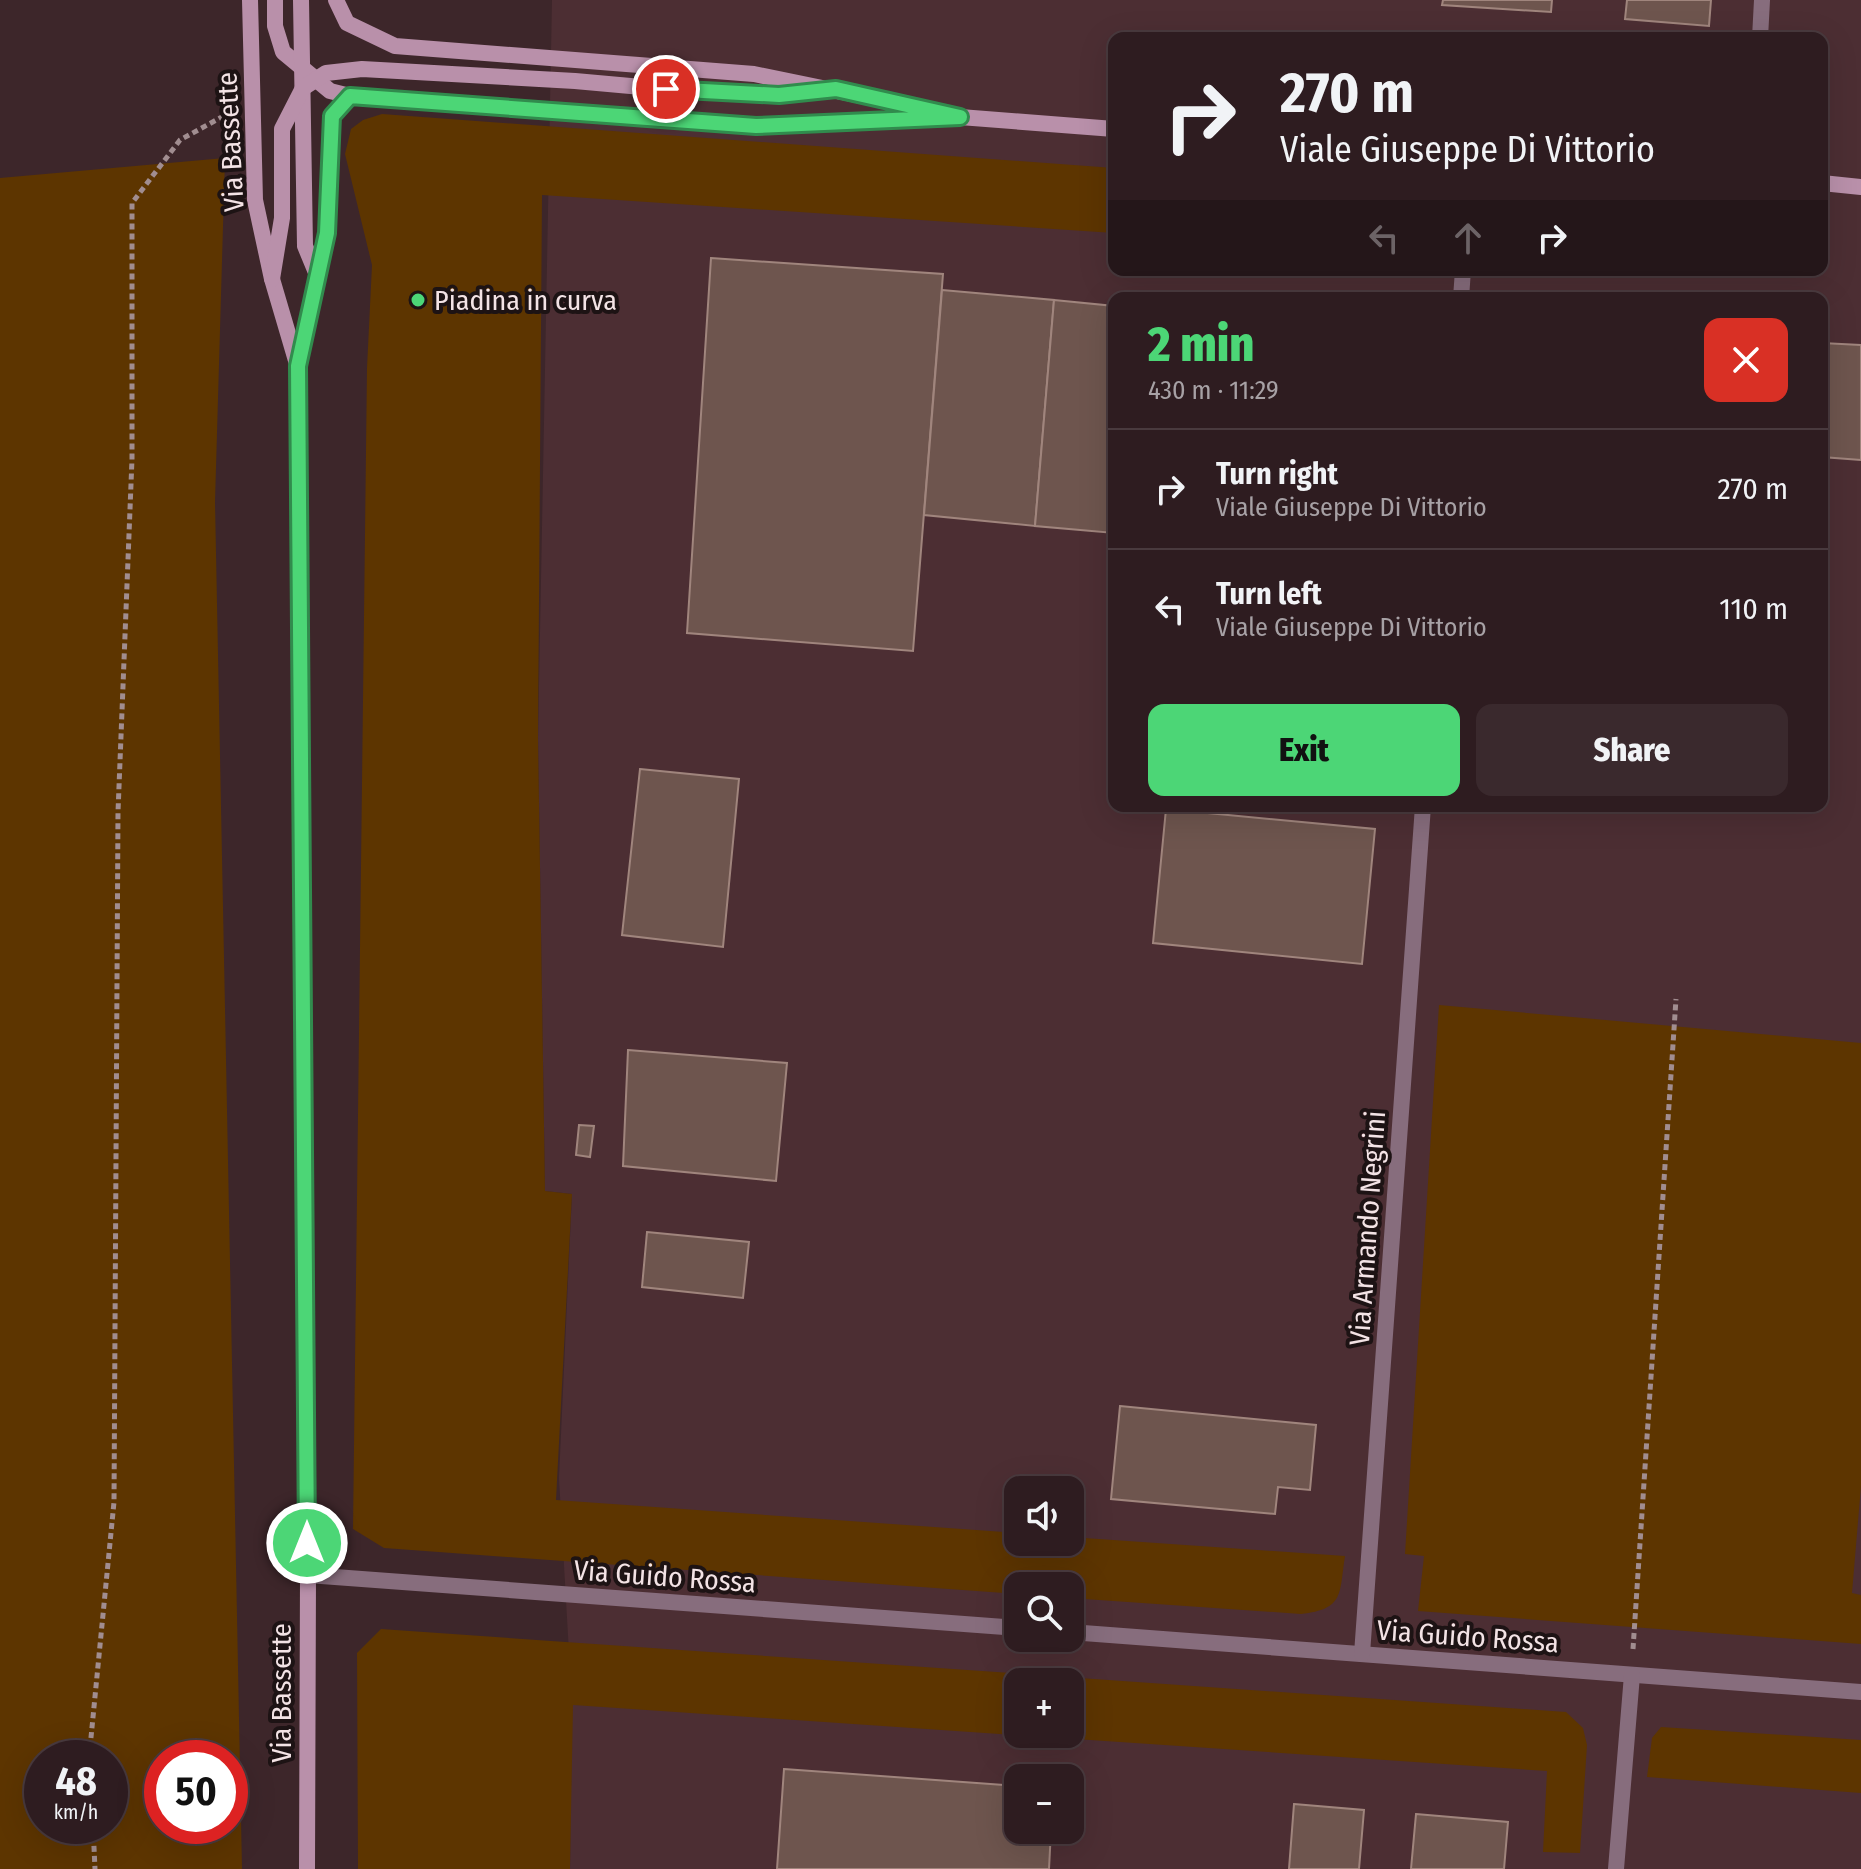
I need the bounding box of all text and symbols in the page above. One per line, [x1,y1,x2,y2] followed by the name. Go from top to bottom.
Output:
[632,55,700,123] pin
[1280,60,1414,127] text: 270 m
[1148,64,1252,168] icon: right
[644,67,688,111] icon: arrive
[210,71,251,213] street label: Via Bassette
[1280,128,1655,172] text: Viale Giuseppe Di Vittorio
[1362,216,1406,260] icon: left
[1446,216,1490,260] icon: ahead
[1530,216,1574,260] icon: right
[434,284,617,317] place label: Piadina in curva
[409,291,427,309] marker: Piadina in curva
[1148,316,1254,374] text: 2 min
[1704,318,1788,402] button: close
[1148,375,1279,406] text: 430 m · 11:29
[1216,456,1338,492] text: Turn right
[1148,467,1192,511] icon: right
[1717,471,1788,507] text: 270 m
[1216,492,1487,523] text: Viale Giuseppe Di Vittorio
[1216,576,1322,612] text: Turn left
[1148,587,1192,631] icon: left
[1719,591,1788,627] text: 110 m
[1216,612,1487,643] text: Viale Giuseppe Di Vittorio
[1148,704,1460,796] button: Exit
[1476,704,1788,796] button: Share
[1343,1110,1392,1346] street label: Via Armando Negrini
[1004,1476,1084,1844] map controls
[1004,1476,1084,1556] button: sound
[265,1501,349,1585] position arrow
[573,1554,757,1599] street label: Via Guido Rossa
[1004,1572,1084,1652] button: search
[1376,1614,1560,1659] street label: Via Guido Rossa
[265,1623,298,1763] street label: Via Bassette
[1004,1668,1084,1748] button: +
[144,1740,248,1844] speed limit sign: 50
[55,1758,97,1806] text: 48
[1004,1764,1084,1844] button: −
[54,1800,98,1824] text: km/h

